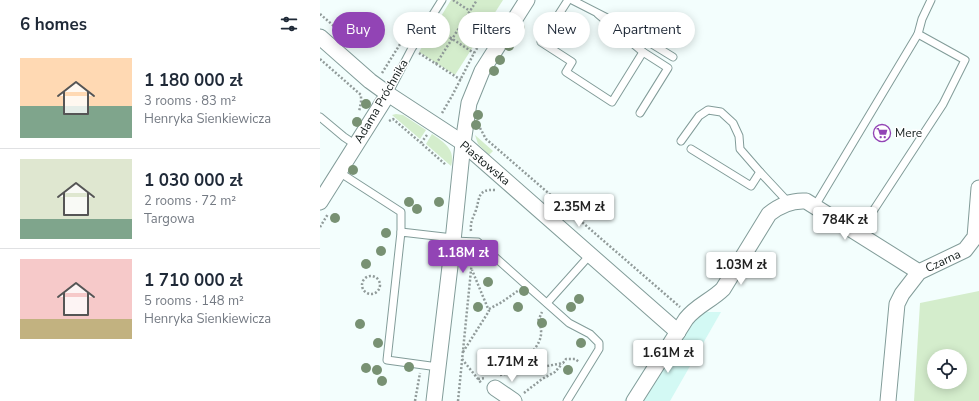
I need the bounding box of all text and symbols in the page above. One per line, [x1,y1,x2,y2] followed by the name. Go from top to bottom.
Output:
[332,12,385,48] chip: Buy
[393,12,450,48] chip: Rent
[458,12,525,48] chip: Filters
[533,12,590,48] chip: New
[598,12,695,48] chip: Apartment
[20,13,87,36] text: 6 homes
[278,13,300,35] icon: filters
[350,56,412,146] street label: Adama Próchnika
[144,69,243,92] text: 1 180 000 zł
[52,74,100,122] icon: home
[144,92,236,110] text: 3 rooms · 83 m²
[144,110,271,128] text: Henryka Sienkiewicza
[872,123,892,143] supermarket icon: Mere
[895,125,922,141] place label: Mere
[456,137,514,189] street label: Piastowska
[144,169,243,192] text: 1 030 000 zł
[52,175,100,223] icon: home
[144,192,236,210] text: 2 rooms · 72 m²
[538,194,620,228] pin: 2.35M zł
[553,198,605,216] text: 2.35M zł
[808,207,882,241] pin: 784K zł
[144,210,195,228] text: Targowa
[822,211,868,229] text: 784K zł
[422,240,504,274] pin: 1.18M zł
[437,244,489,262] text: 1.18M zł
[923,246,963,276] street label: Czarna
[700,252,782,286] pin: 1.03M zł
[715,256,767,274] text: 1.03M zł
[144,269,243,292] text: 1 710 000 zł
[52,275,100,323] icon: home
[144,292,244,310] text: 5 rooms · 148 m²
[144,310,271,328] text: Henryka Sienkiewicza
[627,340,709,374] pin: 1.61M zł
[642,344,694,362] text: 1.61M zł
[471,349,553,383] pin: 1.71M zł
[927,349,967,389] map controls
[927,349,967,389] button: locate
[486,353,538,371] text: 1.71M zł

